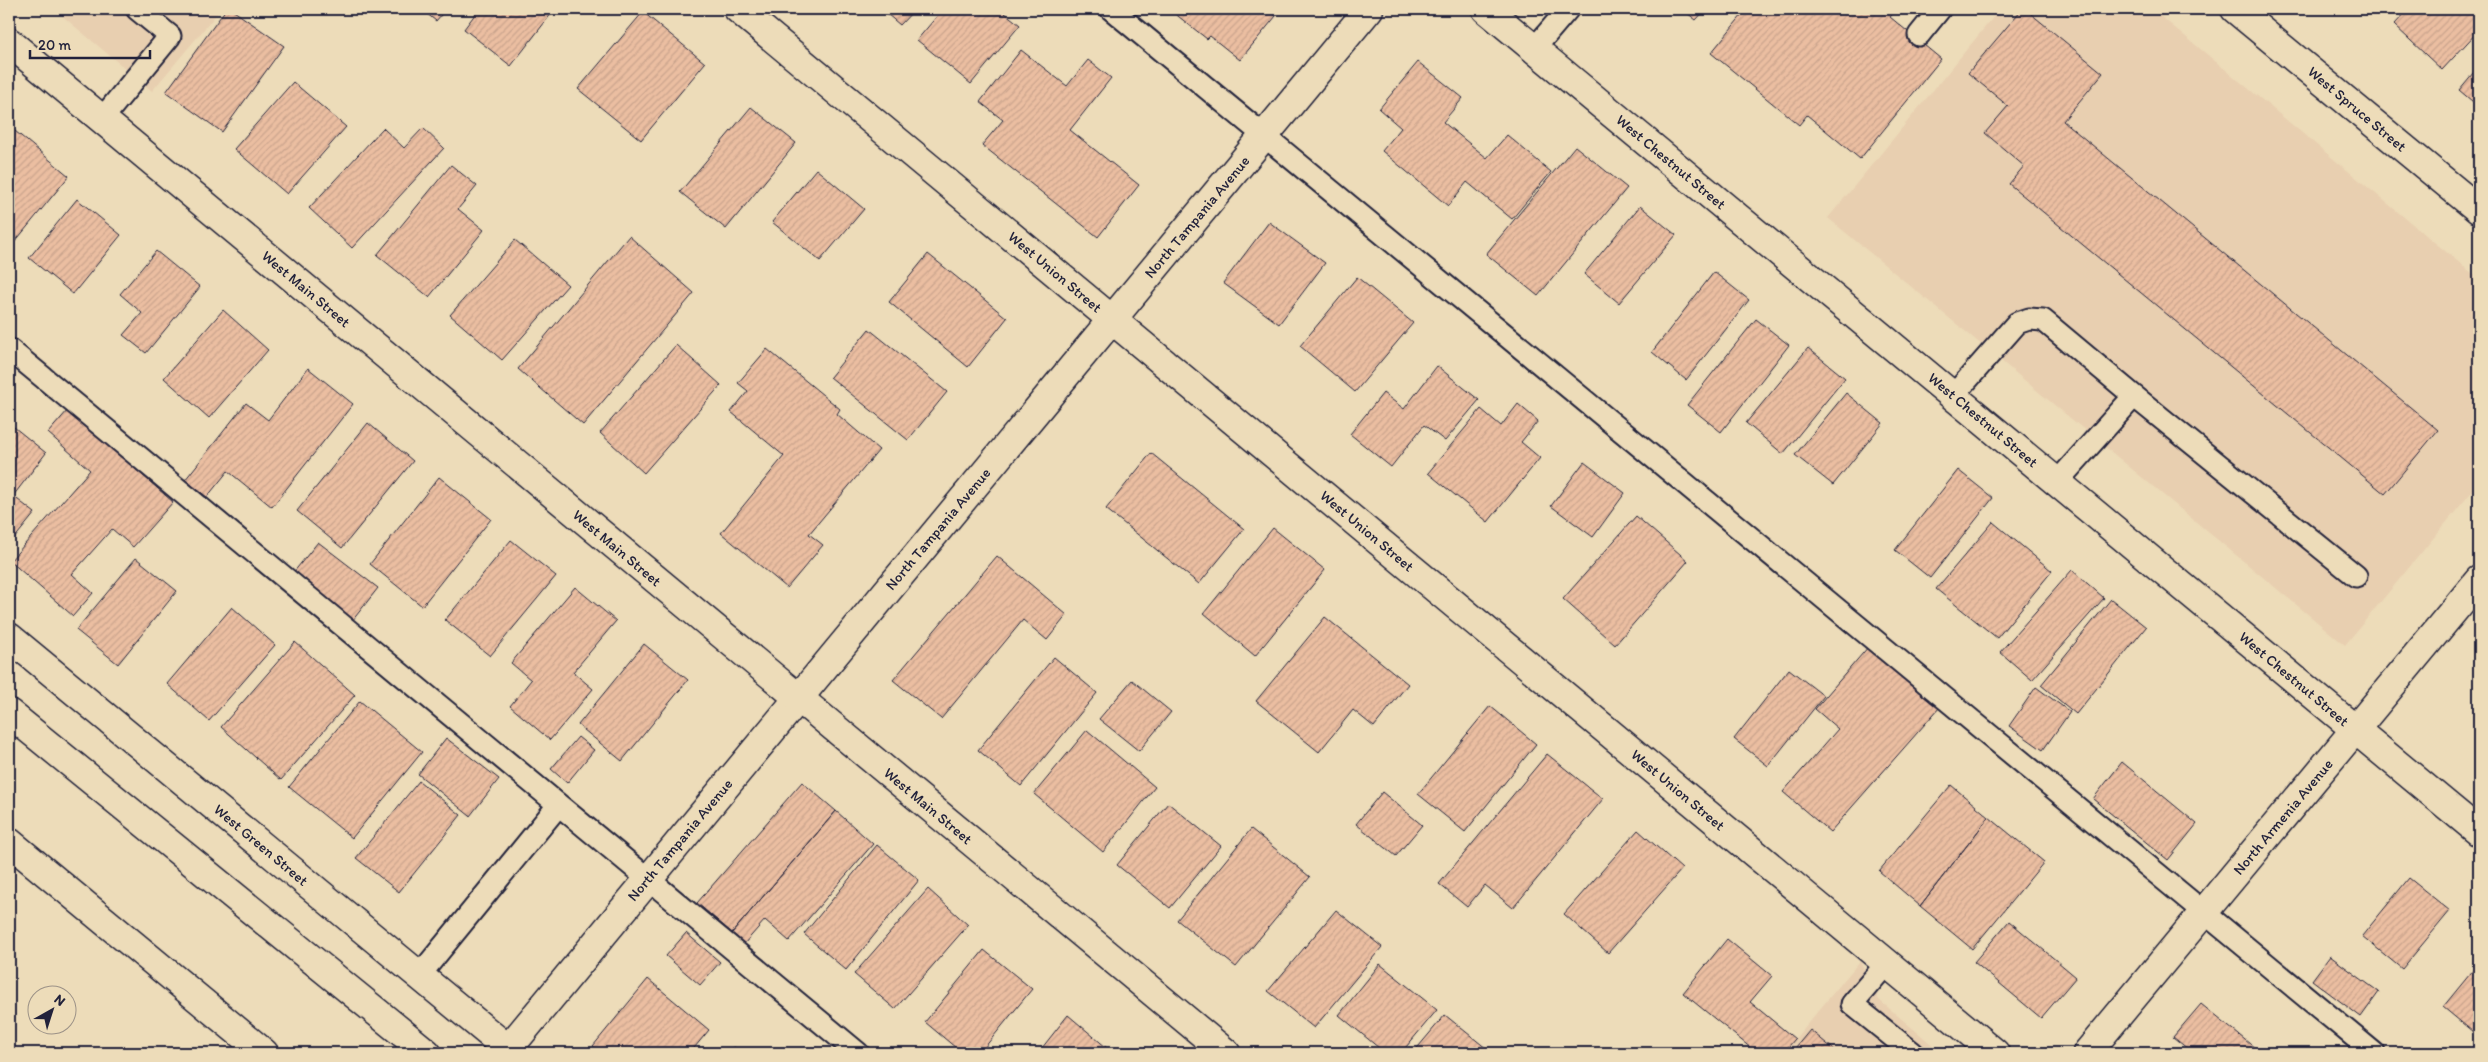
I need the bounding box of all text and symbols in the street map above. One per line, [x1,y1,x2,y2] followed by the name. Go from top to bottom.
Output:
[30,28,150,60] scale bar
[38,36,72,54] text: 20 m
[2304,63,2410,156] street label: West Spruce Street
[1612,111,1730,213] street label: West Chestnut Street
[1140,152,1254,282] street label: North Tampania Avenue
[1004,228,1106,317] street label: West Union Street
[258,247,354,331] street label: West Main Street
[1924,369,2042,471] street label: West Chestnut Street
[881,464,995,594] street label: North Tampania Avenue
[1316,487,1418,576] street label: West Union Street
[569,506,665,590] street label: West Main Street
[2235,628,2353,730] street label: West Chestnut Street
[1627,746,1729,835] street label: West Union Street
[2229,755,2337,879] street label: North Armenia Avenue
[880,764,976,848] street label: West Main Street
[623,775,737,905] street label: North Tampania Avenue
[210,800,312,890] street label: West Green Street
[28,984,78,1034] north arrow
[51,991,69,1010] text: N

